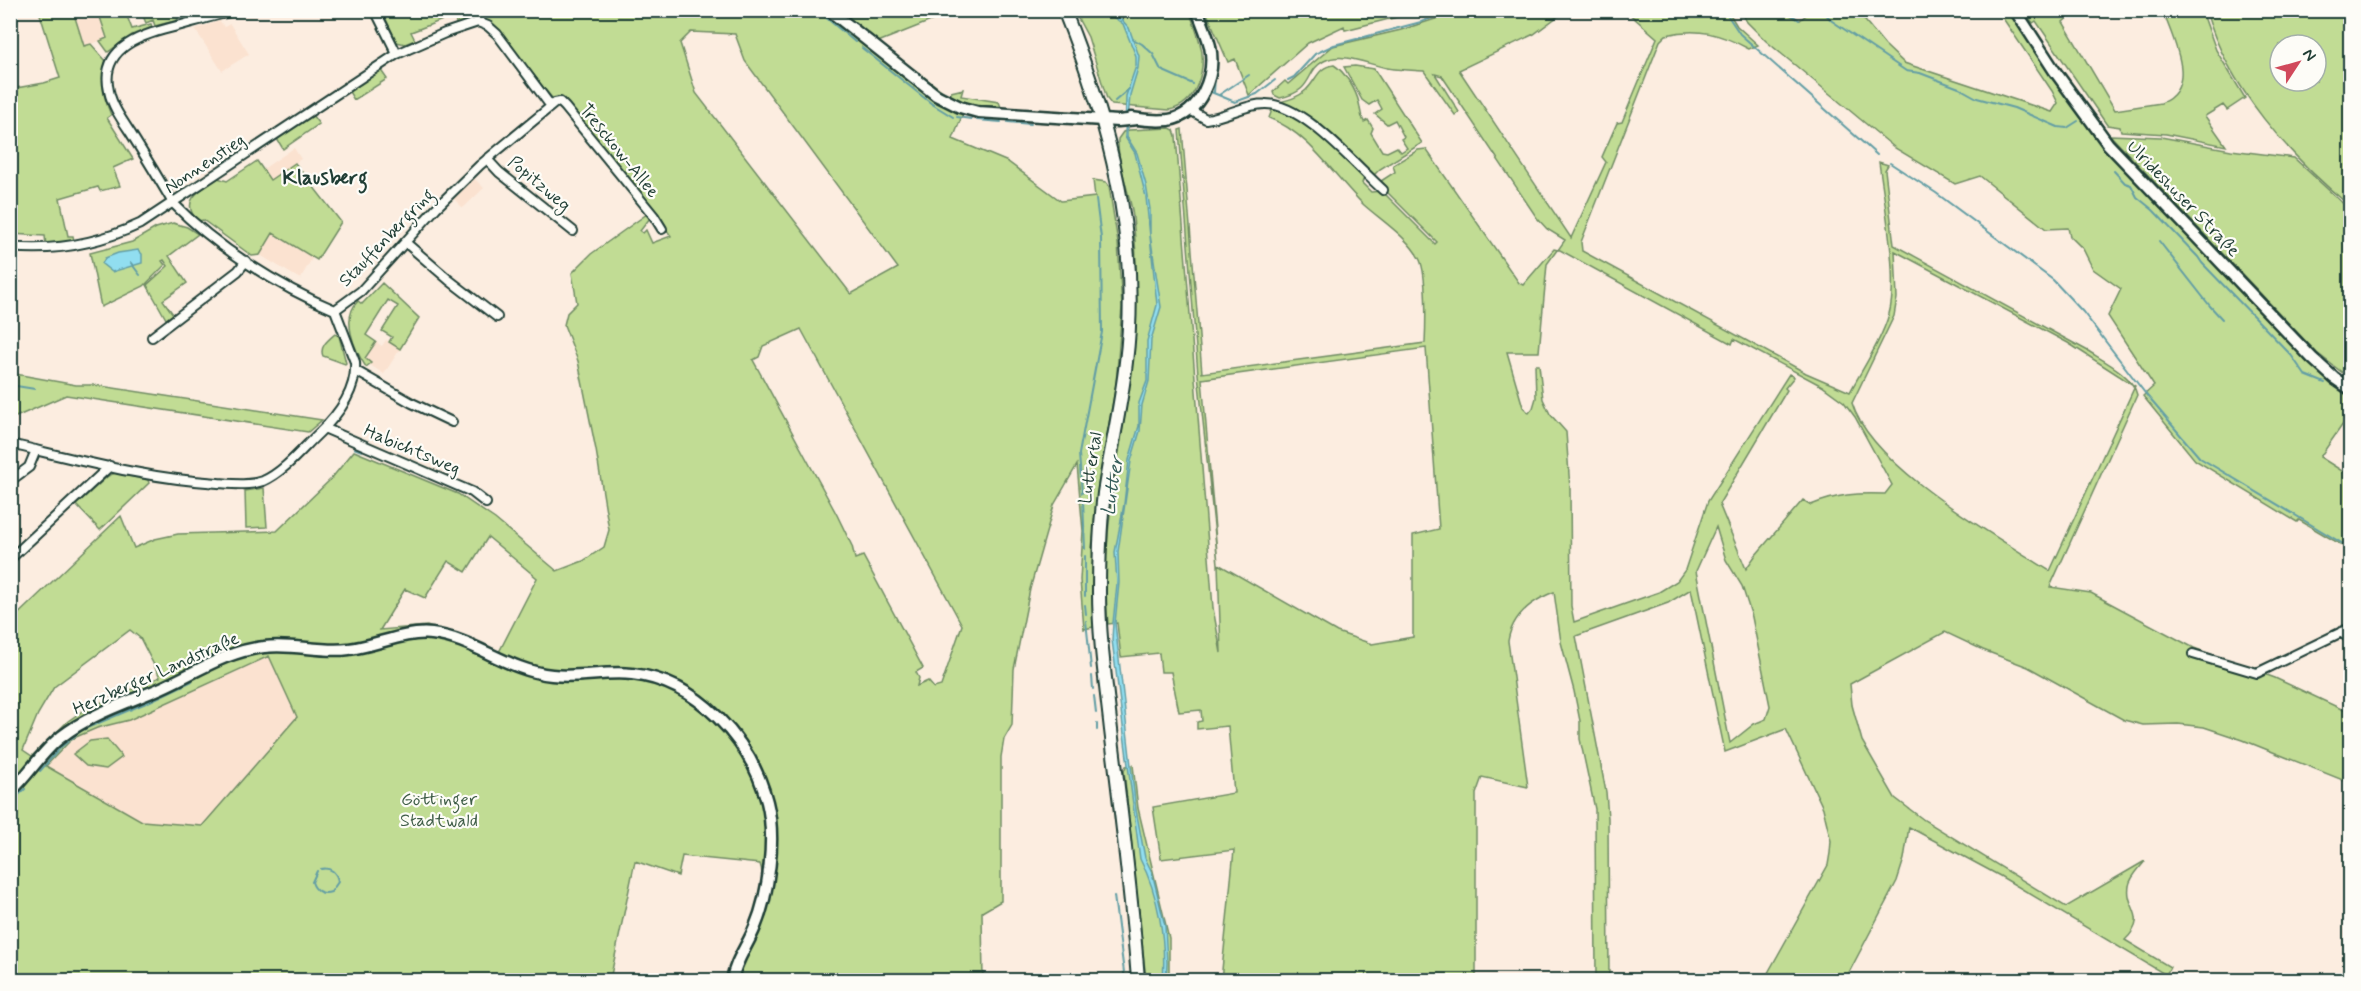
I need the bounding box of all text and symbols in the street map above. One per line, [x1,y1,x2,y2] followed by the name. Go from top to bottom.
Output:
[2268,33,2328,93] north arrow
[2297,45,2321,66] text: N
[574,99,664,203] street label: Tresckow-Allee
[160,128,250,200] street label: Nonnenstieg
[2121,135,2245,263] street label: Ulrideshuser Straße
[502,151,576,218] street label: Popitzweg
[282,164,368,194] district label: Klausberg
[334,184,442,294] street label: Stauffenbergring
[360,419,464,481] street label: Habichtsweg
[1073,430,1109,506] street label: Luttertal
[1095,452,1131,517] water label: Lutter
[69,626,244,723] street label: Herzberger Landstraße
[400,788,478,833] park label: Göttinger Stadtwald

